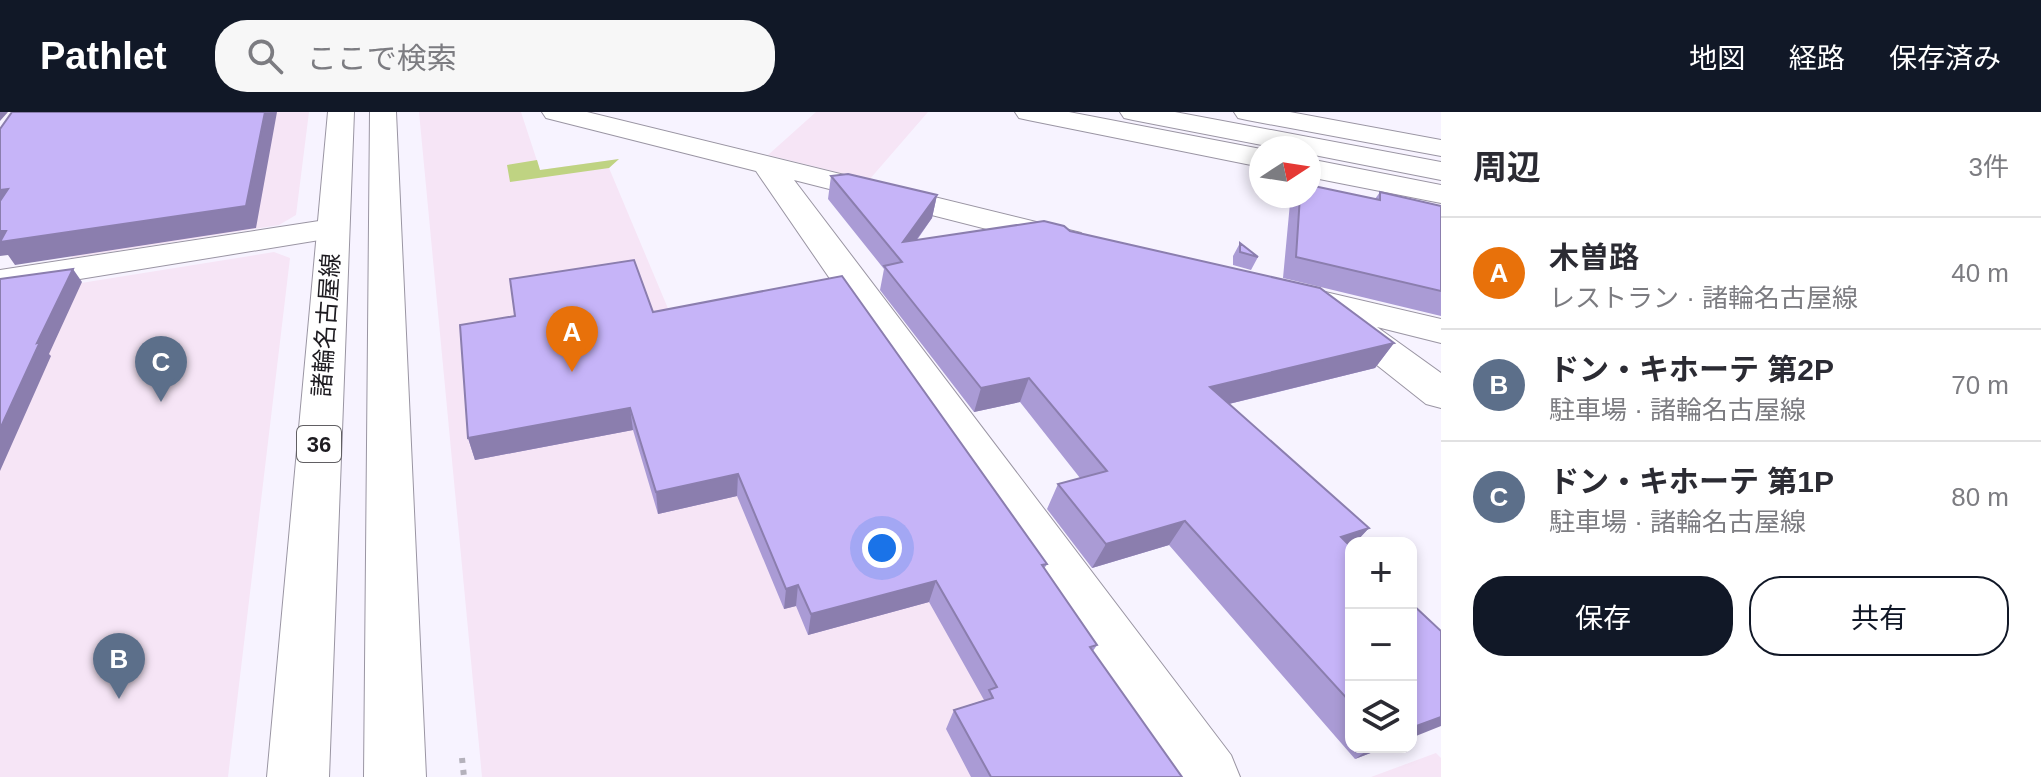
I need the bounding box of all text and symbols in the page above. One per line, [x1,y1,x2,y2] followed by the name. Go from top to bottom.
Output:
[215,20,775,92] search box
[243,34,287,78] icon: search
[40,35,167,77] text: Pathlet
[307,42,457,75] text: ここで検索
[1689,43,1745,74] text: 地図
[1789,43,1845,74] text: 経路
[1889,43,2001,74] text: 保存済み
[1249,136,1321,208] north arrow
[1473,148,1541,186] text: 周辺
[1969,152,2009,182] text: 3件
[1549,241,1639,274] text: 木曽路
[308,252,344,398] street label: 諸輪名古屋線
[1490,258,1508,288] text: A
[1951,258,2009,288] text: 40 m
[1549,283,1858,313] text: レストラン · 諸輪名古屋線
[546,306,598,372] pin: A
[135,336,187,402] pin: C
[1549,353,1834,386] text: ドン・キホーテ 第2P
[1490,370,1508,400] text: B
[1951,370,2009,400] text: 70 m
[1549,395,1806,425] text: 駐車場 · 諸輪名古屋線
[297,426,341,462] road number: 36
[1549,465,1834,498] text: ドン・キホーテ 第1P
[1490,482,1508,512] text: C
[1951,482,2009,512] text: 80 m
[1549,507,1806,537] text: 駐車場 · 諸輪名古屋線
[862,528,902,568] your location
[1345,537,1417,753] map controls
[1345,537,1417,609] button: +
[1473,576,1733,656] button: 保存
[1749,576,2009,656] button: 共有
[1345,609,1417,681] button: −
[93,633,145,699] pin: B
[1345,681,1417,753] button: layers

